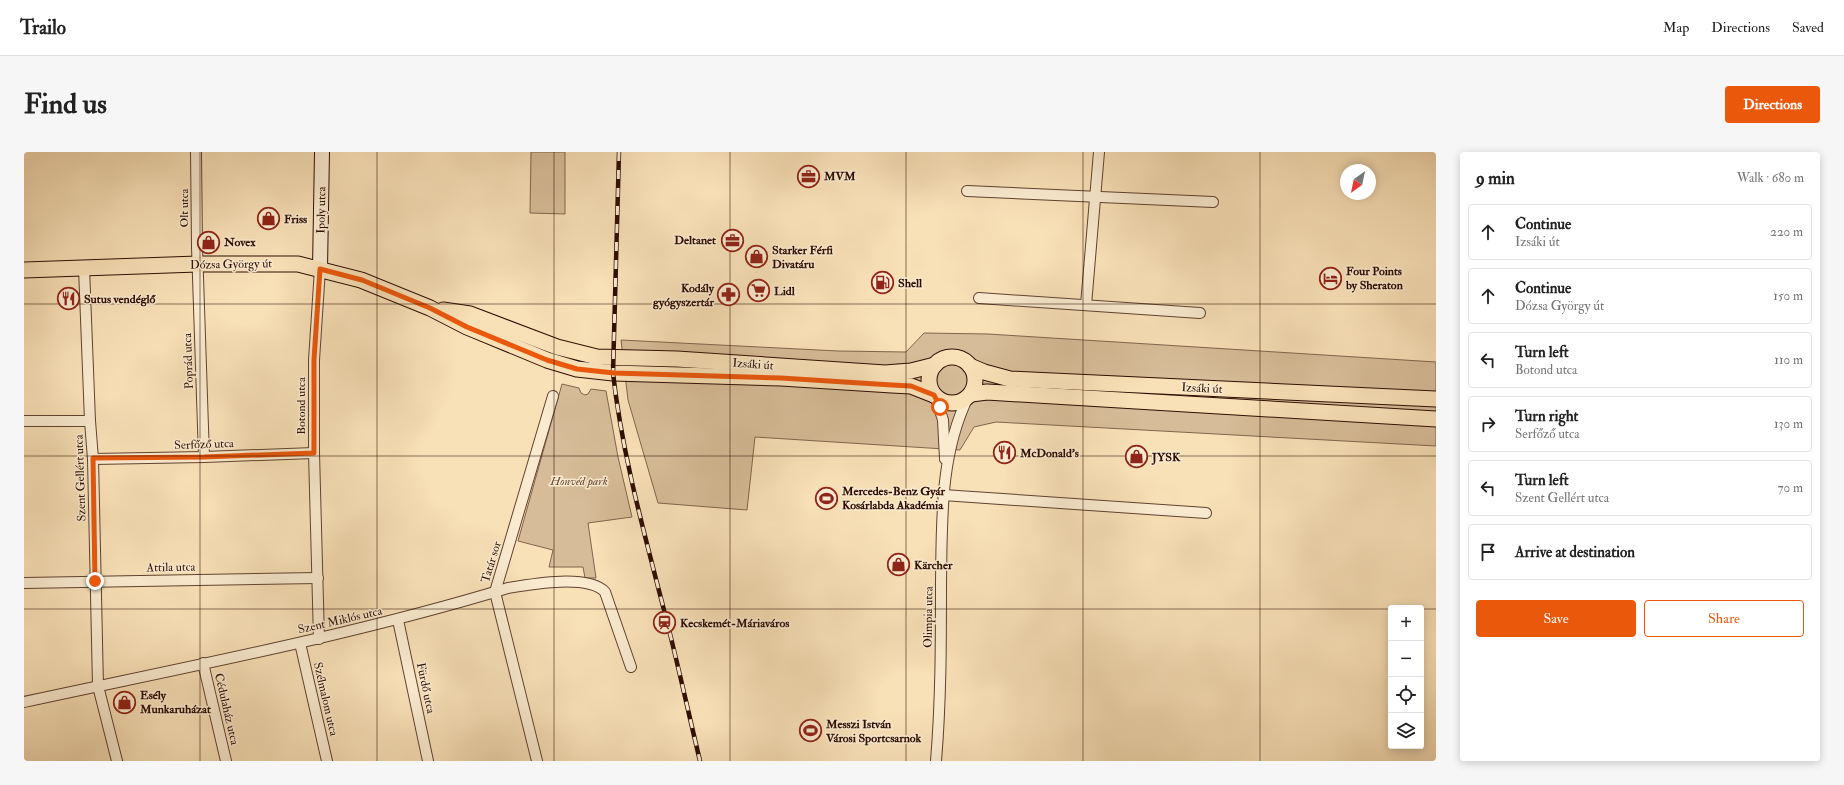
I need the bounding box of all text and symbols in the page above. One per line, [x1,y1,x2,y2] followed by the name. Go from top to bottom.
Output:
[20,16,66,40] text: Trailo
[1663,19,1689,36] text: Map
[1711,19,1770,36] text: Directions
[1792,19,1824,36] text: Saved
[1725,86,1820,123] button: Directions
[24,87,107,122] text: Find us
[796,163,822,189] office icon: MVM
[1340,164,1376,200] north arrow
[1476,168,1515,189] text: 9 min
[823,169,856,184] place label: MVM
[1737,170,1804,186] text: Walk · 680 m
[314,185,329,234] street label: Ipoly utca
[177,187,192,227] street label: Olt utca
[256,206,282,232] shop icon: Friss
[284,212,307,227] place label: Friss
[1515,215,1571,234] text: Continue
[1477,221,1499,243] icon: ahead
[1770,224,1803,240] text: 220 m
[719,227,745,253] office icon: Deltanet
[196,229,222,255] shop icon: Novex
[674,233,716,248] place label: Deltanet
[1515,234,1560,250] text: Izsáki út
[223,235,256,250] place label: Novex
[772,243,833,272] place label: Starker Férfi Divatáru
[743,244,769,270] shop icon: Starker Férfi Divatáru
[190,256,272,273] street label: Dózsa György út
[1345,264,1404,293] place label: Four Points by Sheraton
[1318,265,1344,291] hotel icon: Four Points by Sheraton
[870,270,896,296] fuel station icon: Shell
[898,276,923,291] place label: Shell
[745,278,771,304] supermarket icon: Lidl
[1515,279,1571,298] text: Continue
[652,281,715,310] place label: Kodály gyógyszertár
[716,282,742,308] pharmacy icon: Kodály gyógyszertár
[774,284,796,299] place label: Lidl
[1477,285,1499,307] icon: ahead
[55,286,81,312] restaurant icon: Sutus vendéglő
[1773,288,1803,304] text: 150 m
[84,292,157,307] place label: Sutus vendéglő
[1515,298,1604,314] text: Dózsa György út
[180,332,197,389] street label: Poprád utca
[1515,343,1569,362] text: Turn left
[1477,349,1499,371] icon: left
[1774,352,1803,368] text: 110 m
[732,356,774,373] street label: Izsáki út
[1515,362,1577,378] text: Botond utca
[294,376,309,435] street label: Botond utca
[1181,380,1223,397] street label: Izsáki út
[931,398,949,416] route start
[1515,407,1578,426] text: Turn right
[1477,413,1499,435] icon: right
[1774,416,1803,432] text: 130 m
[1515,426,1580,442] text: Serfőző utca
[71,433,90,522] street label: Szent Gellért utca
[174,436,235,453] street label: Serfőző utca
[991,440,1017,466] restaurant icon: McDonald's
[1124,444,1150,470] shop icon: JYSK
[1019,446,1079,461] place label: McDonald's
[1151,450,1181,465] place label: JYSK
[1515,471,1569,490] text: Turn left
[549,474,608,489] park label: Honvéd park
[1477,477,1499,499] icon: left
[1778,480,1803,496] text: 70 m
[841,484,945,513] place label: Mercedes-Benz Gyár Kosárlabda Akadémia
[814,485,840,511] sports icon: Mercedes-Benz Gyár Kosárlabda Akadémia
[1515,490,1609,506] text: Szent Gellért utca
[478,539,505,585] street label: Tatár sor
[1477,541,1499,563] icon: arrive
[1515,543,1635,562] text: Arrive at destination
[886,552,912,578] shop icon: Kärcher
[914,558,953,573] place label: Kärcher
[145,560,197,575] street label: Attila utca
[86,572,104,590] route end
[920,585,937,648] street label: Olimpia utca
[1476,600,1636,637] button: Save
[1644,600,1804,637] button: Share
[297,603,385,637] street label: Szent Miklós utca
[1388,605,1424,749] map controls
[1388,605,1424,641] button: +
[651,610,677,636] station icon: Kecskemét-Máriaváros
[680,616,789,631] place label: Kecskemét-Máriaváros
[1388,641,1424,677] button: −
[310,661,342,738] street label: Szélmalom utca
[413,661,438,716] street label: Fürdő utca
[211,672,242,748] street label: Cédulaház utca
[1388,677,1424,713] button: locate
[139,688,211,717] place label: Esély Munkaruházat
[112,689,138,715] shop icon: Esély Munkaruházat
[1388,713,1424,749] button: layers
[825,717,922,746] place label: Messzi István Városi Sportcsarnok
[798,718,824,744] sports icon: Messzi István Városi Sportcsarnok

